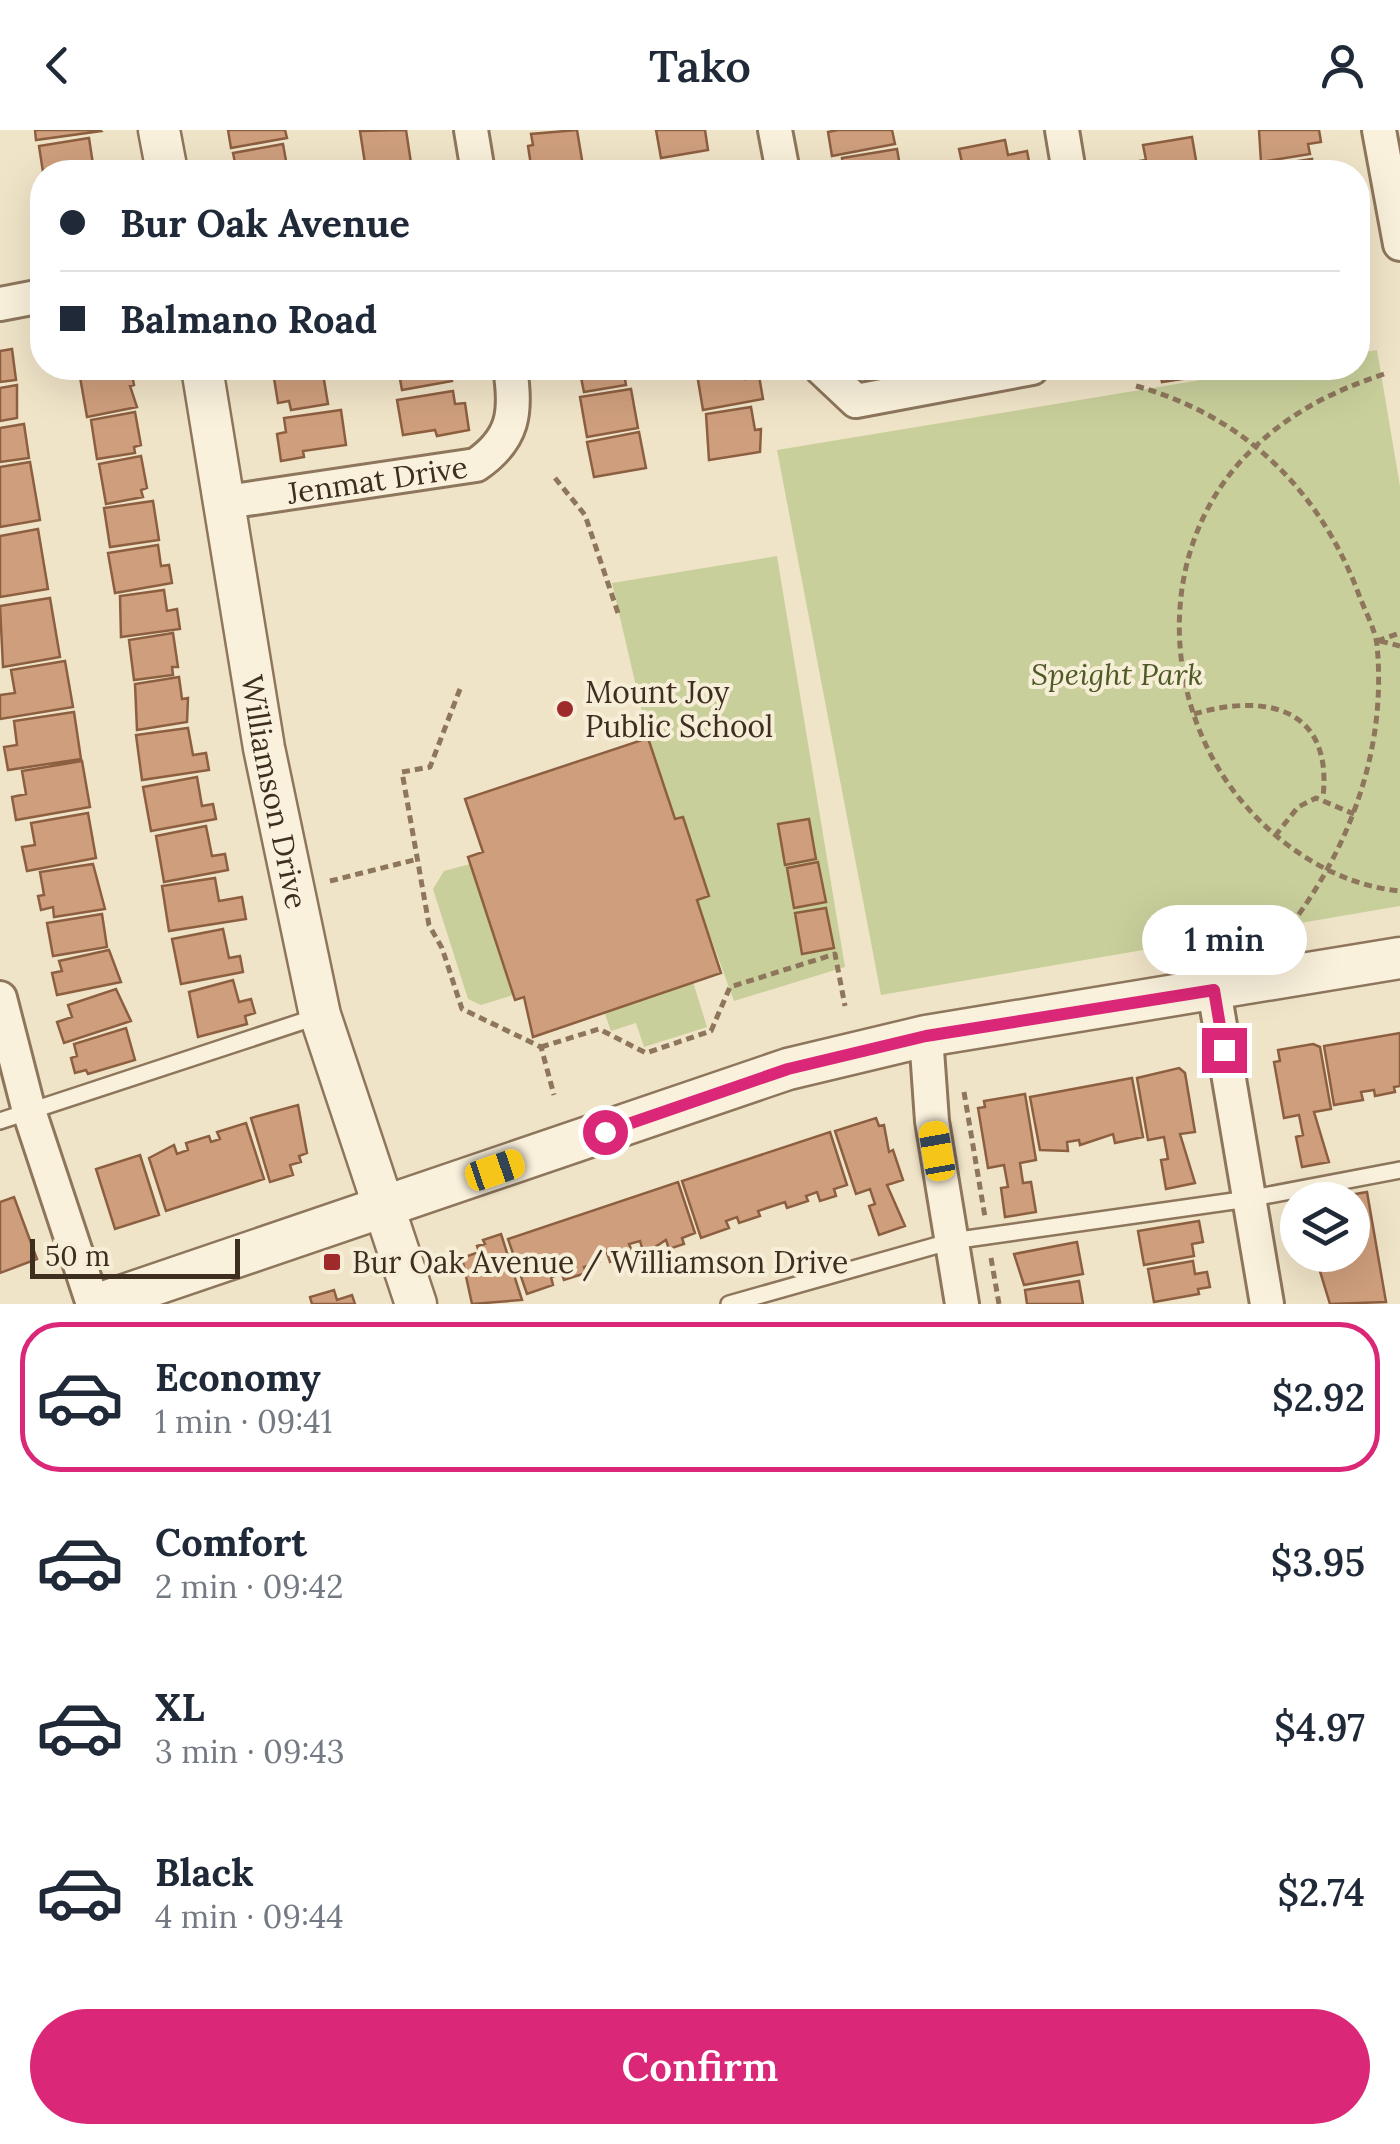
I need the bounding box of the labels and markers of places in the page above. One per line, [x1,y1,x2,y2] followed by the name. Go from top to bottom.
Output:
[585,673,773,745] place label: Mount Joy Public School
[554,698,576,720] marker: Mount Joy Public School
[352,1243,848,1282] place label: Bur Oak Avenue / Williamson Drive
[321,1251,343,1273] marker: Bur Oak Avenue / Williamson Drive

